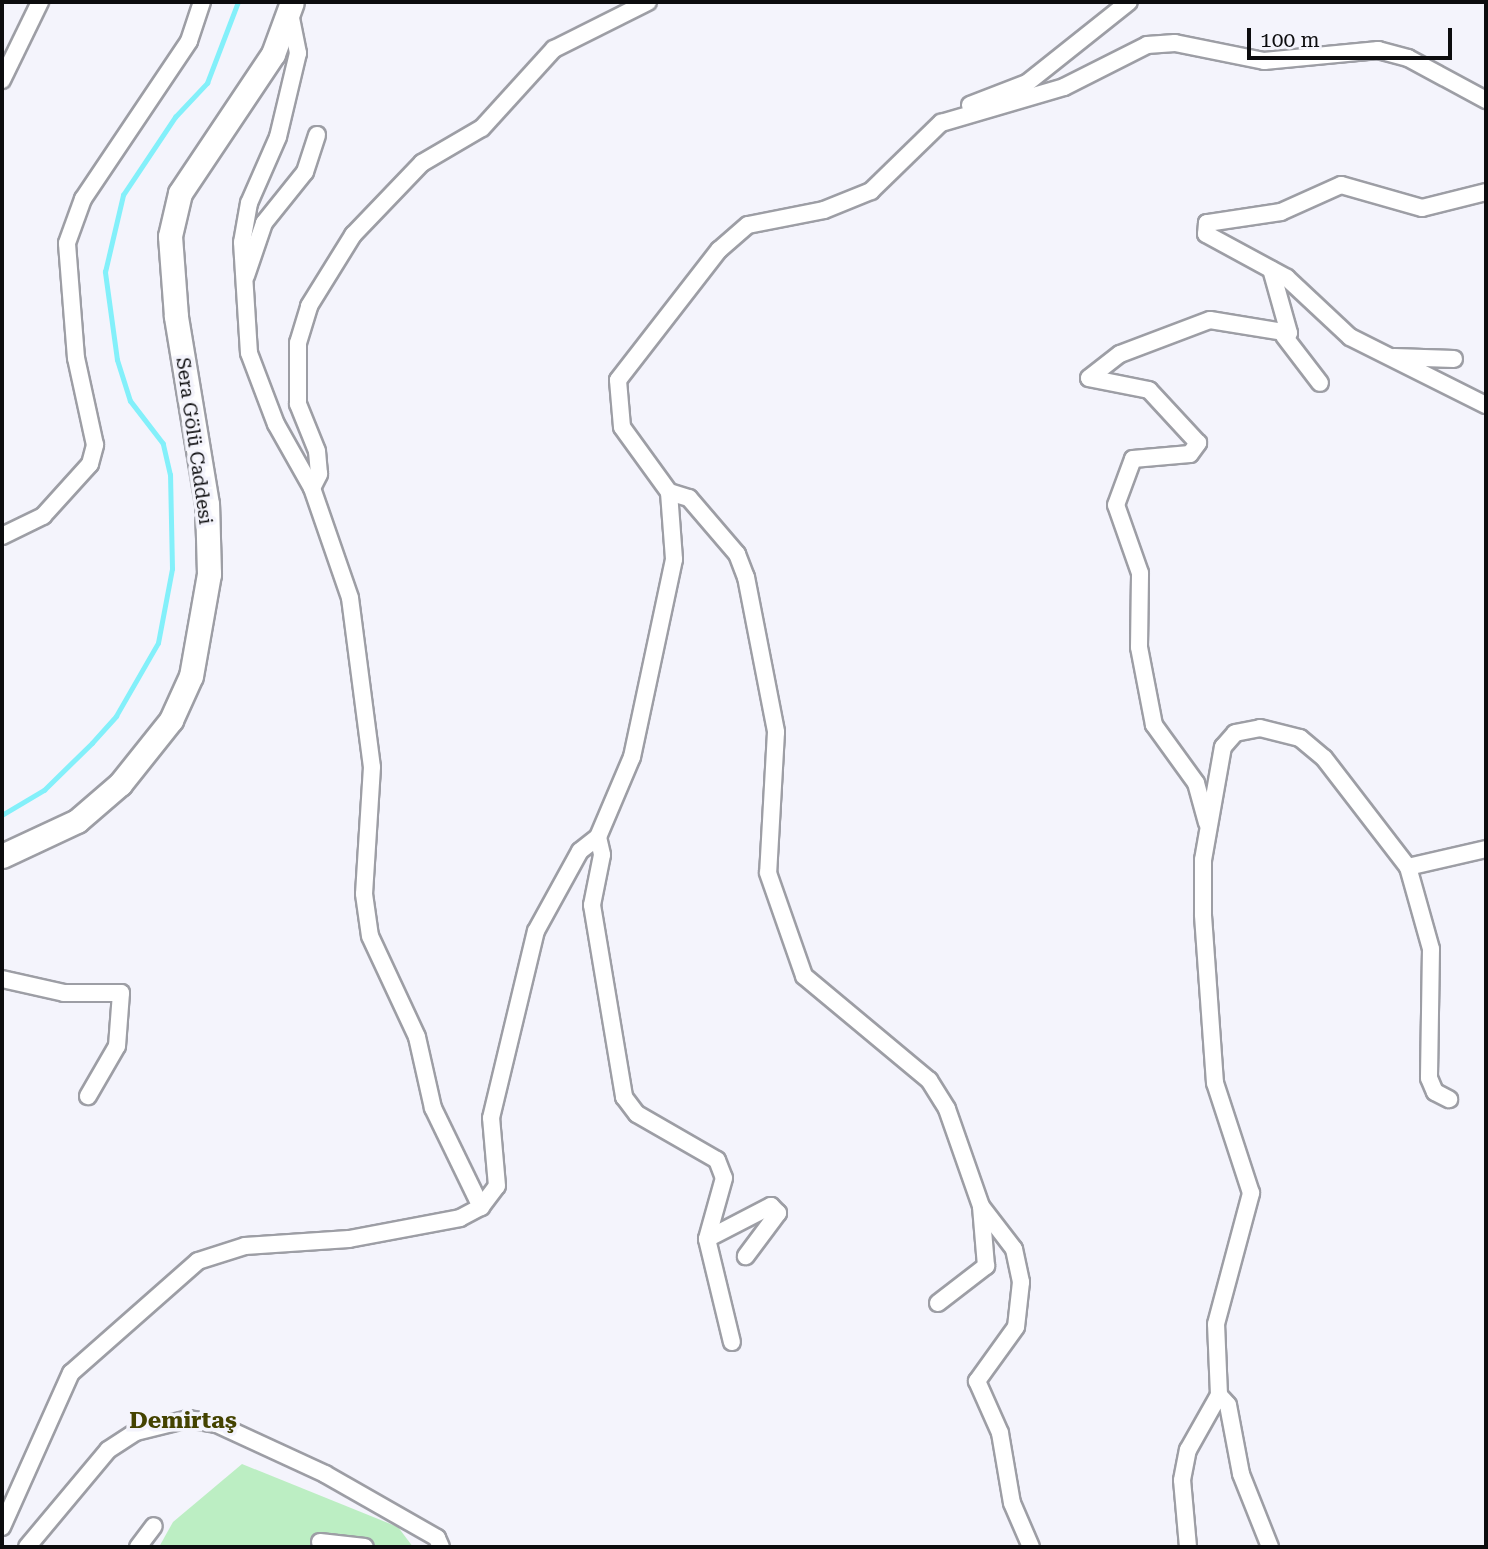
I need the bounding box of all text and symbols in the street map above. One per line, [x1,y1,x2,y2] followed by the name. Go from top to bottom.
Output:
[1250,14,1455,58] scale bar
[1260,28,1320,52] text: 100 m
[171,356,217,526] street label: Sera Gölü Caddesi
[129,1407,237,1435] district label: Demirtaş

